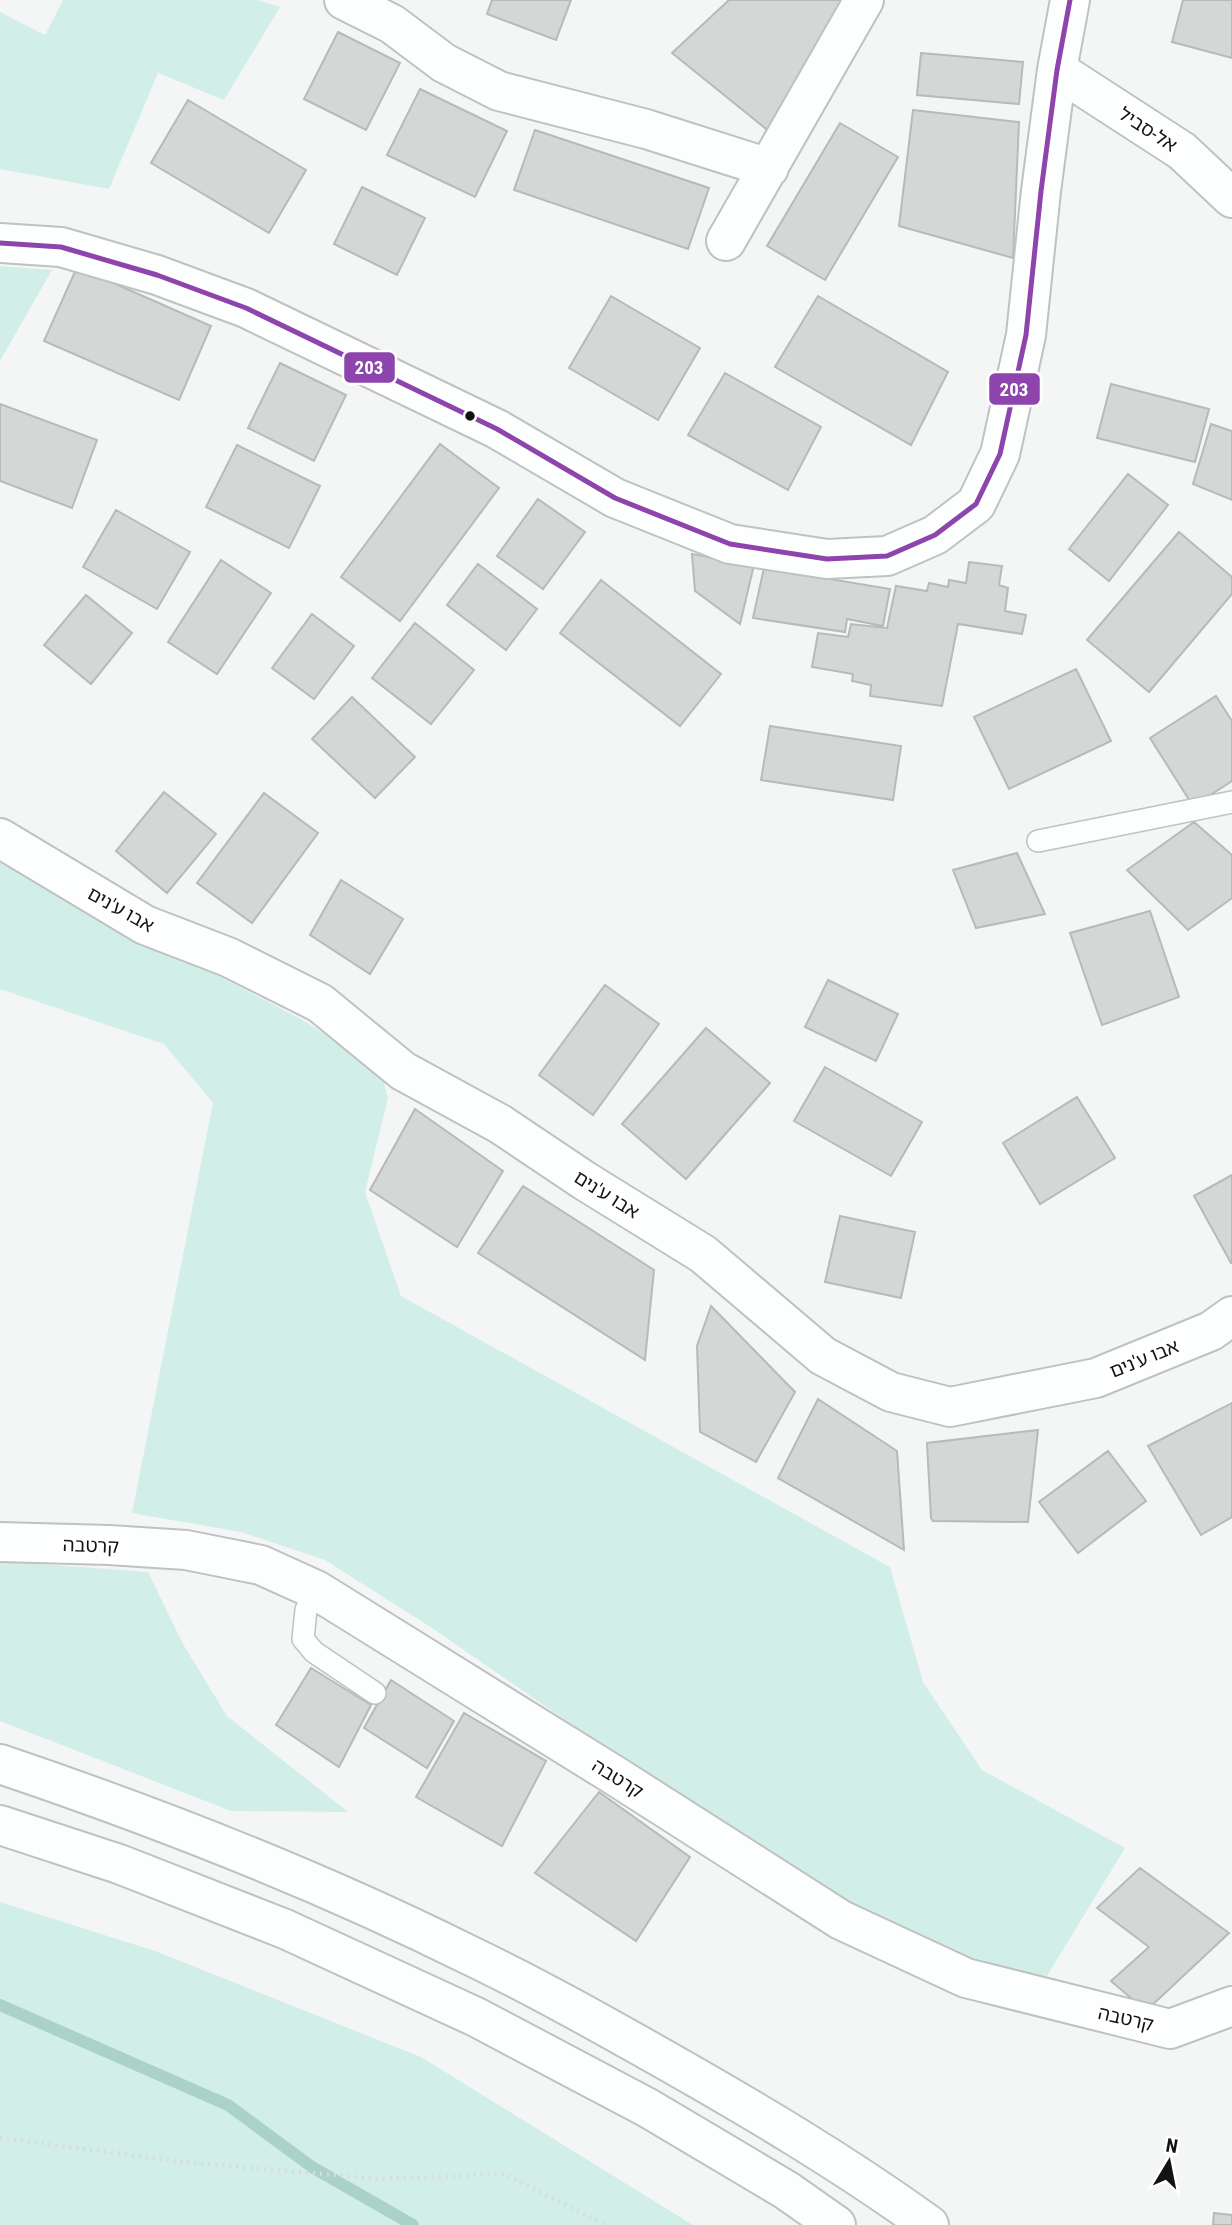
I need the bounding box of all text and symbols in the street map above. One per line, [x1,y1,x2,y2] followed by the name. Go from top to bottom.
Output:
[1114,102,1181,157] street label: אל-סביל
[343,351,396,384] line badge: 203
[355,356,383,379] text: 203
[988,372,1041,406] line badge: 203
[1000,378,1028,401] text: 203
[463,409,477,423] unlabelled marker
[83,882,158,937] street label: אבו ע'נים
[570,1165,644,1223] street label: אבו ע'נים
[1106,1334,1182,1383] street label: אבו ע'נים
[62,1533,120,1558] street label: קרטבה
[588,1754,648,1803] street label: קרטבה
[1096,2001,1156,2036] street label: קרטבה
[1134,2127,1204,2197] north arrow
[1164,2133,1180,2158] text: N

